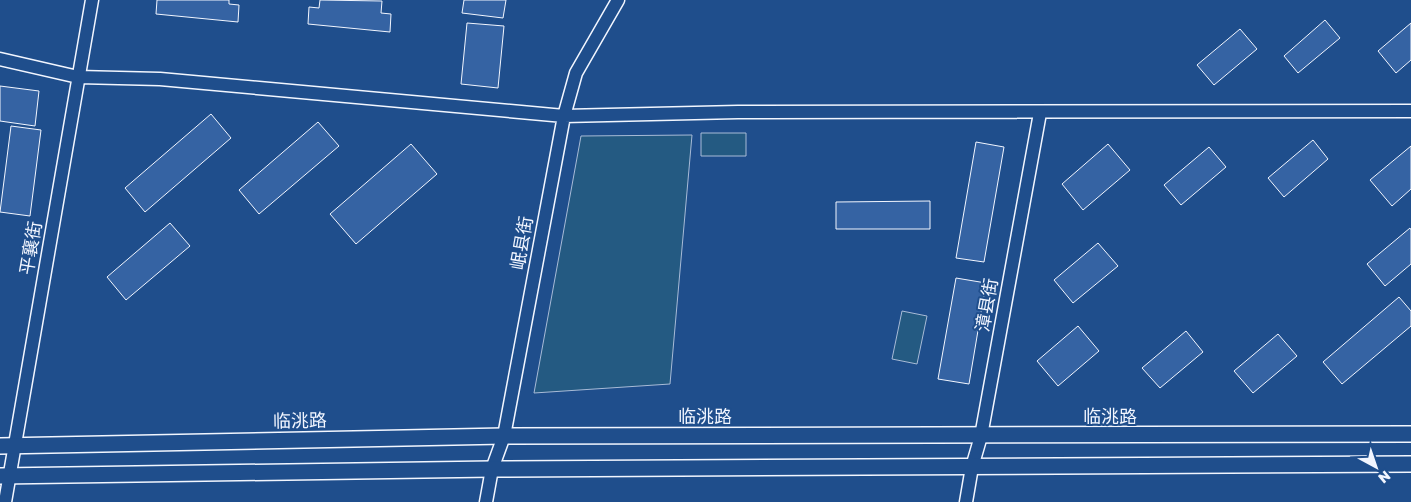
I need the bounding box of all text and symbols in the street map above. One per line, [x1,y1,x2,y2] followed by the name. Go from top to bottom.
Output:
[505,214,537,271] street label: 岷县街
[14,219,46,276] street label: 平襄街
[970,276,1002,333] street label: 漳县街
[678,405,732,427] street label: 临洮路
[1083,405,1137,427] street label: 临洮路
[273,409,327,431] street label: 临洮路
[1351,442,1401,492] north arrow
[1375,467,1394,487] text: N

